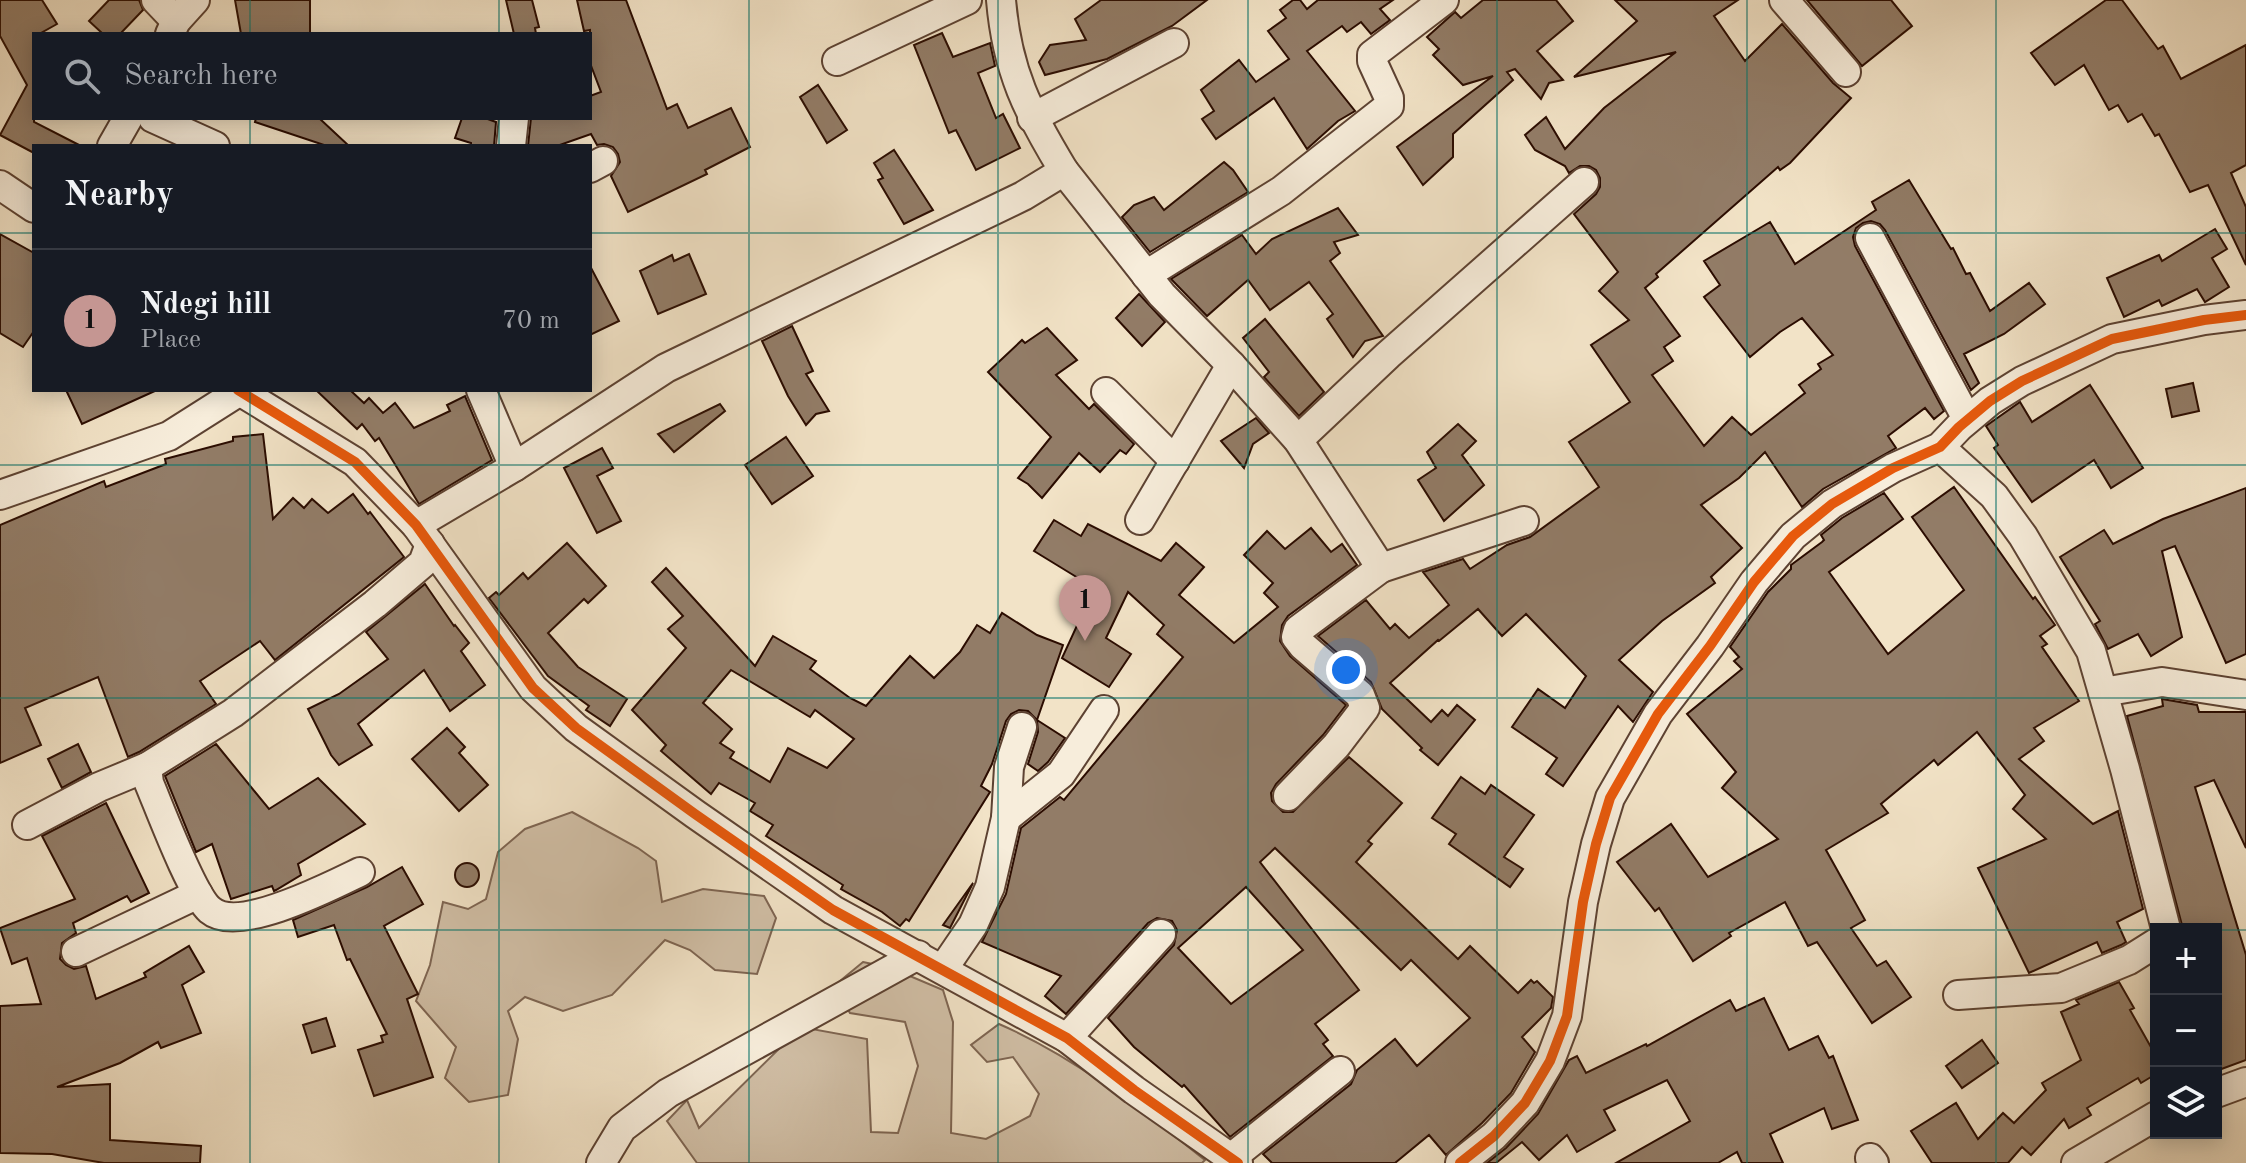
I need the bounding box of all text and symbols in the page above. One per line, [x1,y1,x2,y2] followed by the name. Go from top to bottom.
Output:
[32,32,592,120] search box
[60,54,104,98] icon: search
[124,61,278,91] text: Search here
[64,179,174,213] text: Nearby
[140,290,271,320] text: Ndegi hill
[82,308,98,334] text: 1
[502,308,560,334] text: 70 m
[140,327,201,353] text: Place
[1059,575,1111,641] pin: 1
[1326,650,1366,690] your location
[2150,923,2222,1139] map controls
[2150,923,2222,995] button: +
[2150,995,2222,1067] button: −
[2150,1067,2222,1139] button: layers

